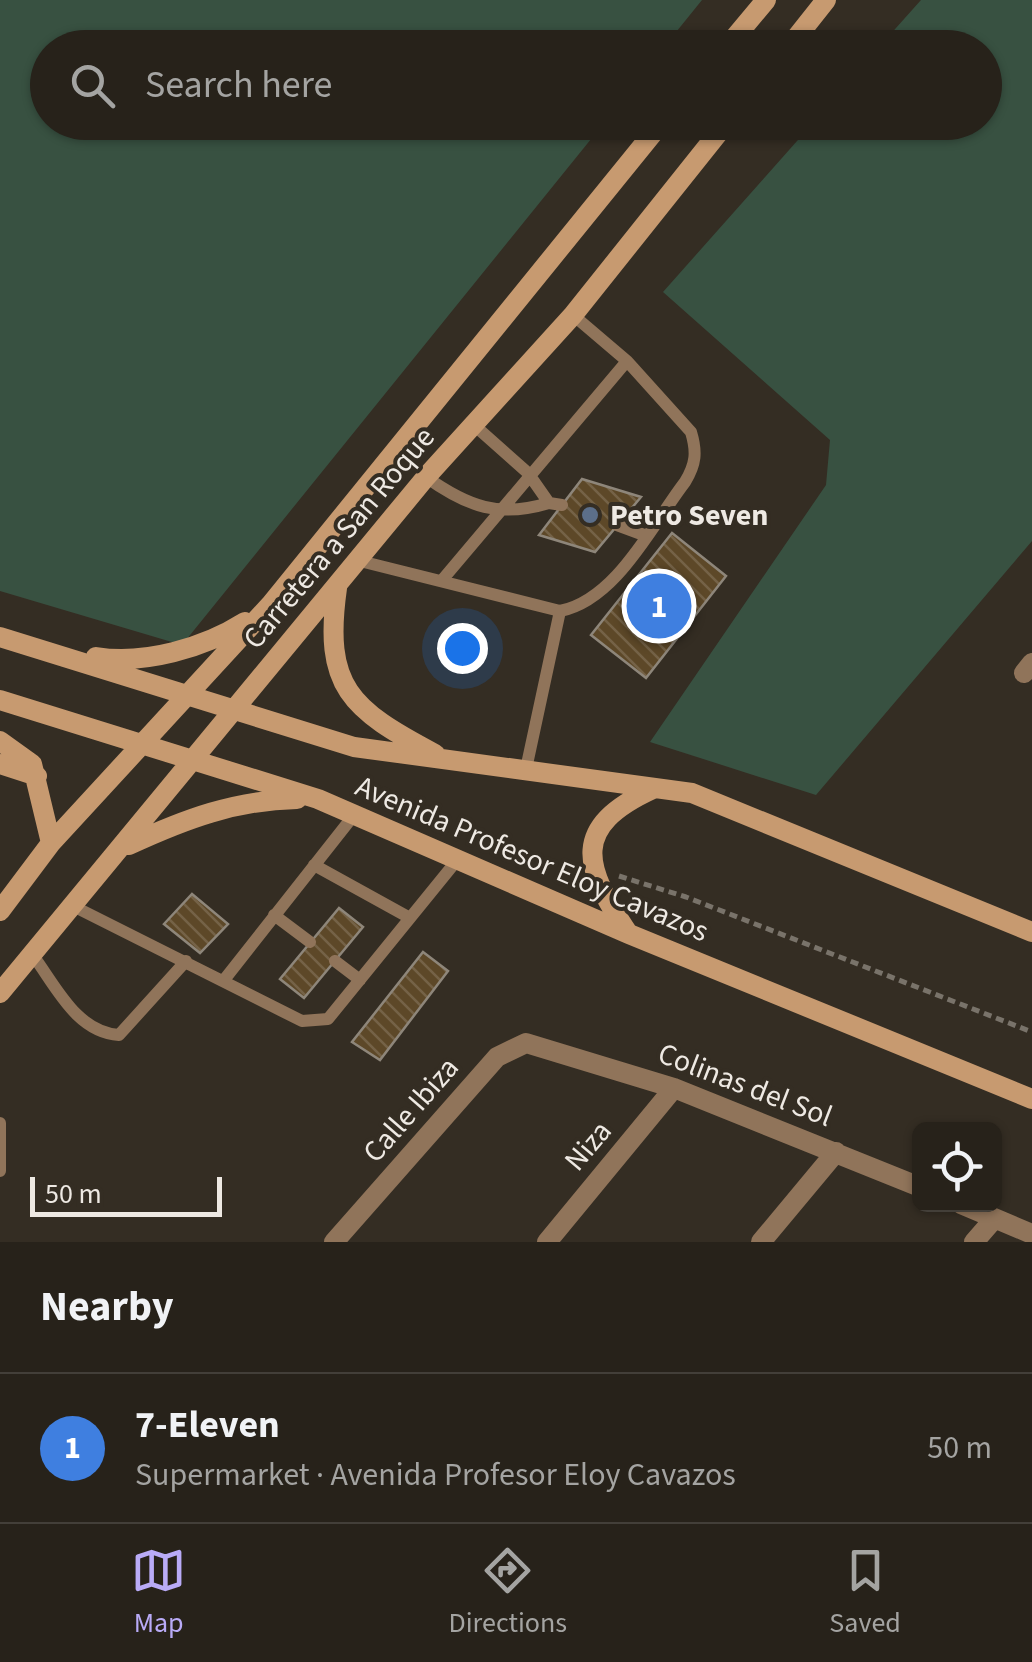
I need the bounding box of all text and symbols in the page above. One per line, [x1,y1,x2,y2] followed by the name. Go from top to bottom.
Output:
[30,30,1002,140] search box
[65,58,120,113] icon: search
[145,58,332,112] text: Search here
[233,418,445,658] street label: Carretera a San Roque
[610,494,768,537] place label: Petro Seven
[579,504,601,526] marker: Petro Seven
[626,568,692,644] pin: 1
[437,623,488,674] your location
[349,765,715,953] street label: Avenida Profesor Eloy Cavazos
[652,1032,838,1138] street label: Colinas del Sol
[353,1048,469,1172] street label: Calle Ibiza
[554,1112,622,1180] street label: Niza
[912,1122,1002,1212] map controls
[912,1122,1002,1212] button: locate
[30,1172,222,1216] scale bar
[45,1174,102,1214] text: 50 m
[40,1277,174,1337] text: Nearby
[135,1398,280,1452] text: 7-Eleven
[64,1425,81,1471] text: 1
[927,1425,992,1471] text: 50 m
[135,1452,736,1498] text: Supermarket · Avenida Profesor Eloy Cavazos
[131,1543,186,1643] tab: Map
[449,1543,567,1643] tab: Directions
[829,1543,901,1643] tab: Saved

